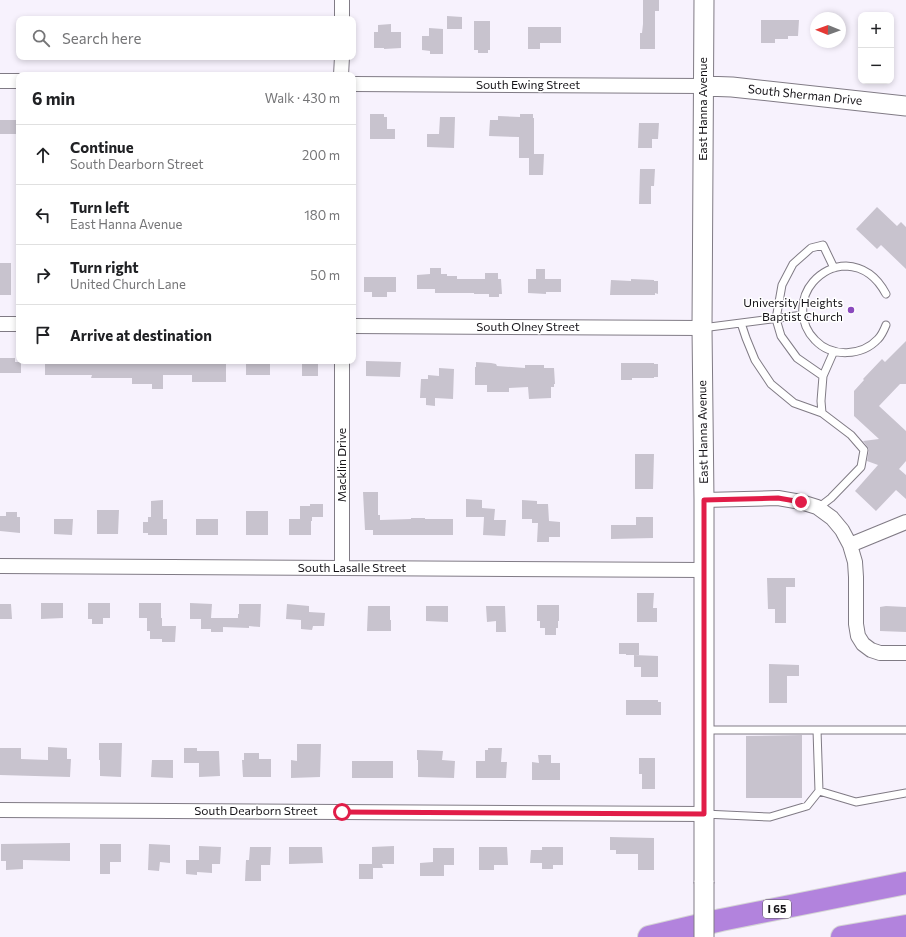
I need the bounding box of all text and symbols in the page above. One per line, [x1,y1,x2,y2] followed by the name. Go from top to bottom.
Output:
[810,12,846,48] north arrow
[858,12,894,84] map controls
[858,12,894,48] button: +
[16,16,356,60] search box
[30,27,52,49] icon: search
[62,29,141,47] text: Search here
[858,48,894,84] button: −
[695,57,709,161] street label: East Hanna Avenue
[476,77,580,91] street label: South Ewing Street
[747,81,863,107] street label: South Sherman Drive
[32,88,75,109] text: 6 min
[265,90,340,106] text: Walk · 430 m
[70,138,134,156] text: Continue
[32,144,54,166] icon: ahead
[302,147,340,163] text: 200 m
[70,156,204,172] text: South Dearborn Street
[70,198,129,216] text: Turn left
[32,204,54,226] icon: left
[304,207,340,223] text: 180 m
[70,216,182,232] text: East Hanna Avenue
[70,258,139,276] text: Turn right
[32,264,54,286] icon: right
[310,267,340,283] text: 50 m
[70,276,186,292] text: United Church Lane
[743,295,843,323] place label: University Heights Baptist Church
[846,305,856,315] marker: University Heights Baptist Church
[476,319,580,333] street label: South Olney Street
[32,324,54,346] icon: arrive
[70,326,212,344] text: Arrive at destination
[694,380,710,484] street label: East Hanna Avenue
[334,428,348,502] street label: Macklin Drive
[792,493,810,511] route end
[298,560,406,574] street label: South Lasalle Street
[194,803,318,817] street label: South Dearborn Street
[333,803,351,821] route start
[763,900,791,918] road number: I 65

